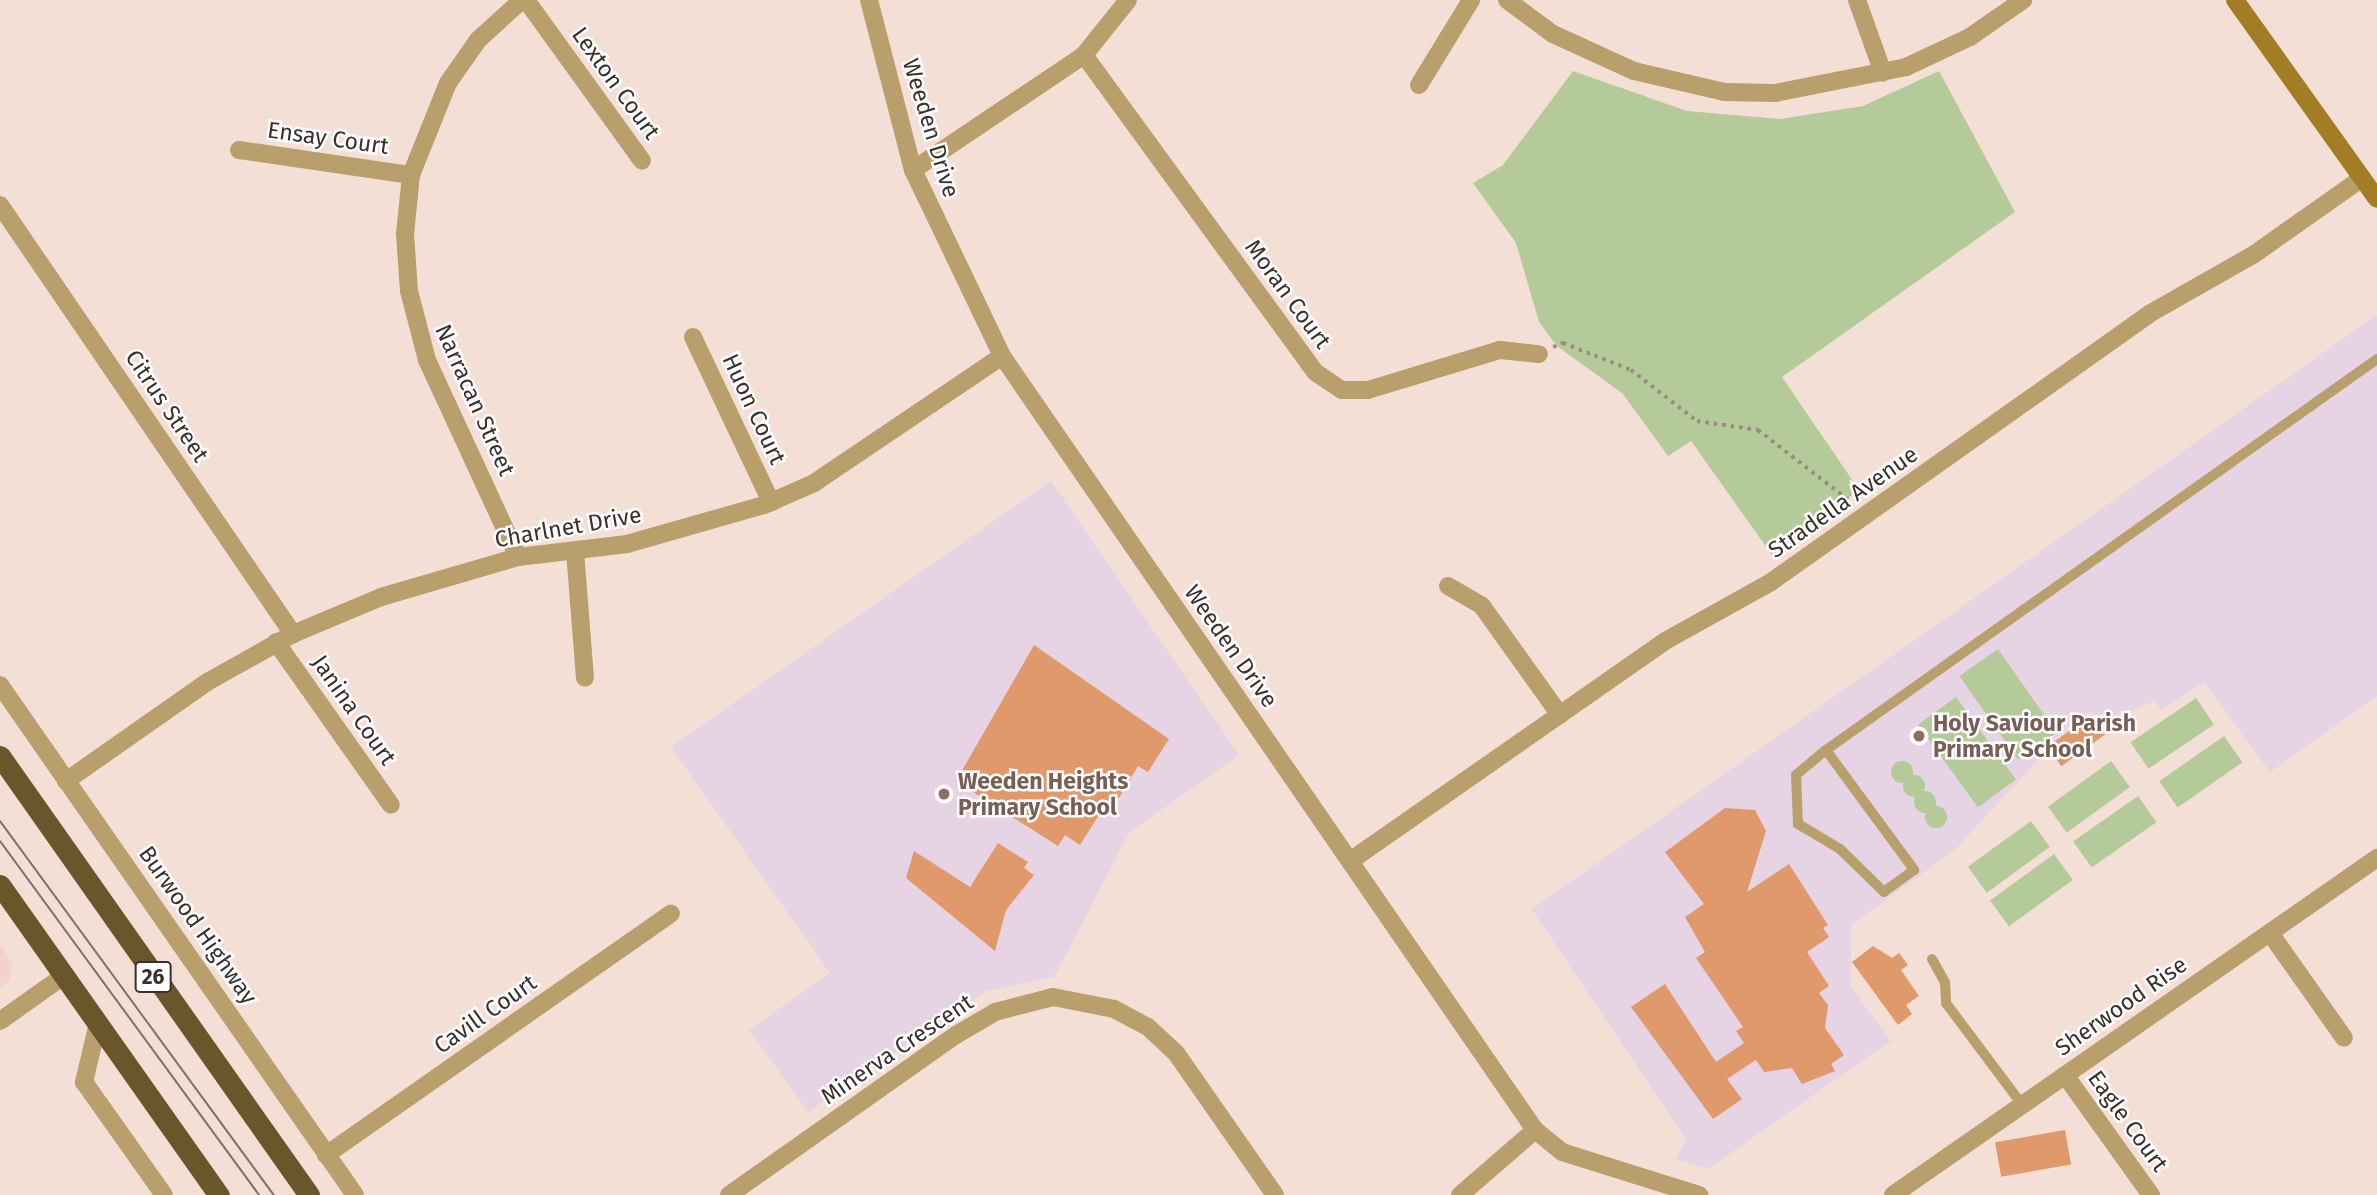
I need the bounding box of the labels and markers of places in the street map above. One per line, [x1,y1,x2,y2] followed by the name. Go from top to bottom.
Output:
[1933,709,2136,763] place label: Holy Saviour Parish Primary School
[1911,728,1927,744] marker: Holy Saviour Parish Primary School
[958,767,1128,821] place label: Weeden Heights Primary School
[936,786,952,802] marker: Weeden Heights Primary School

